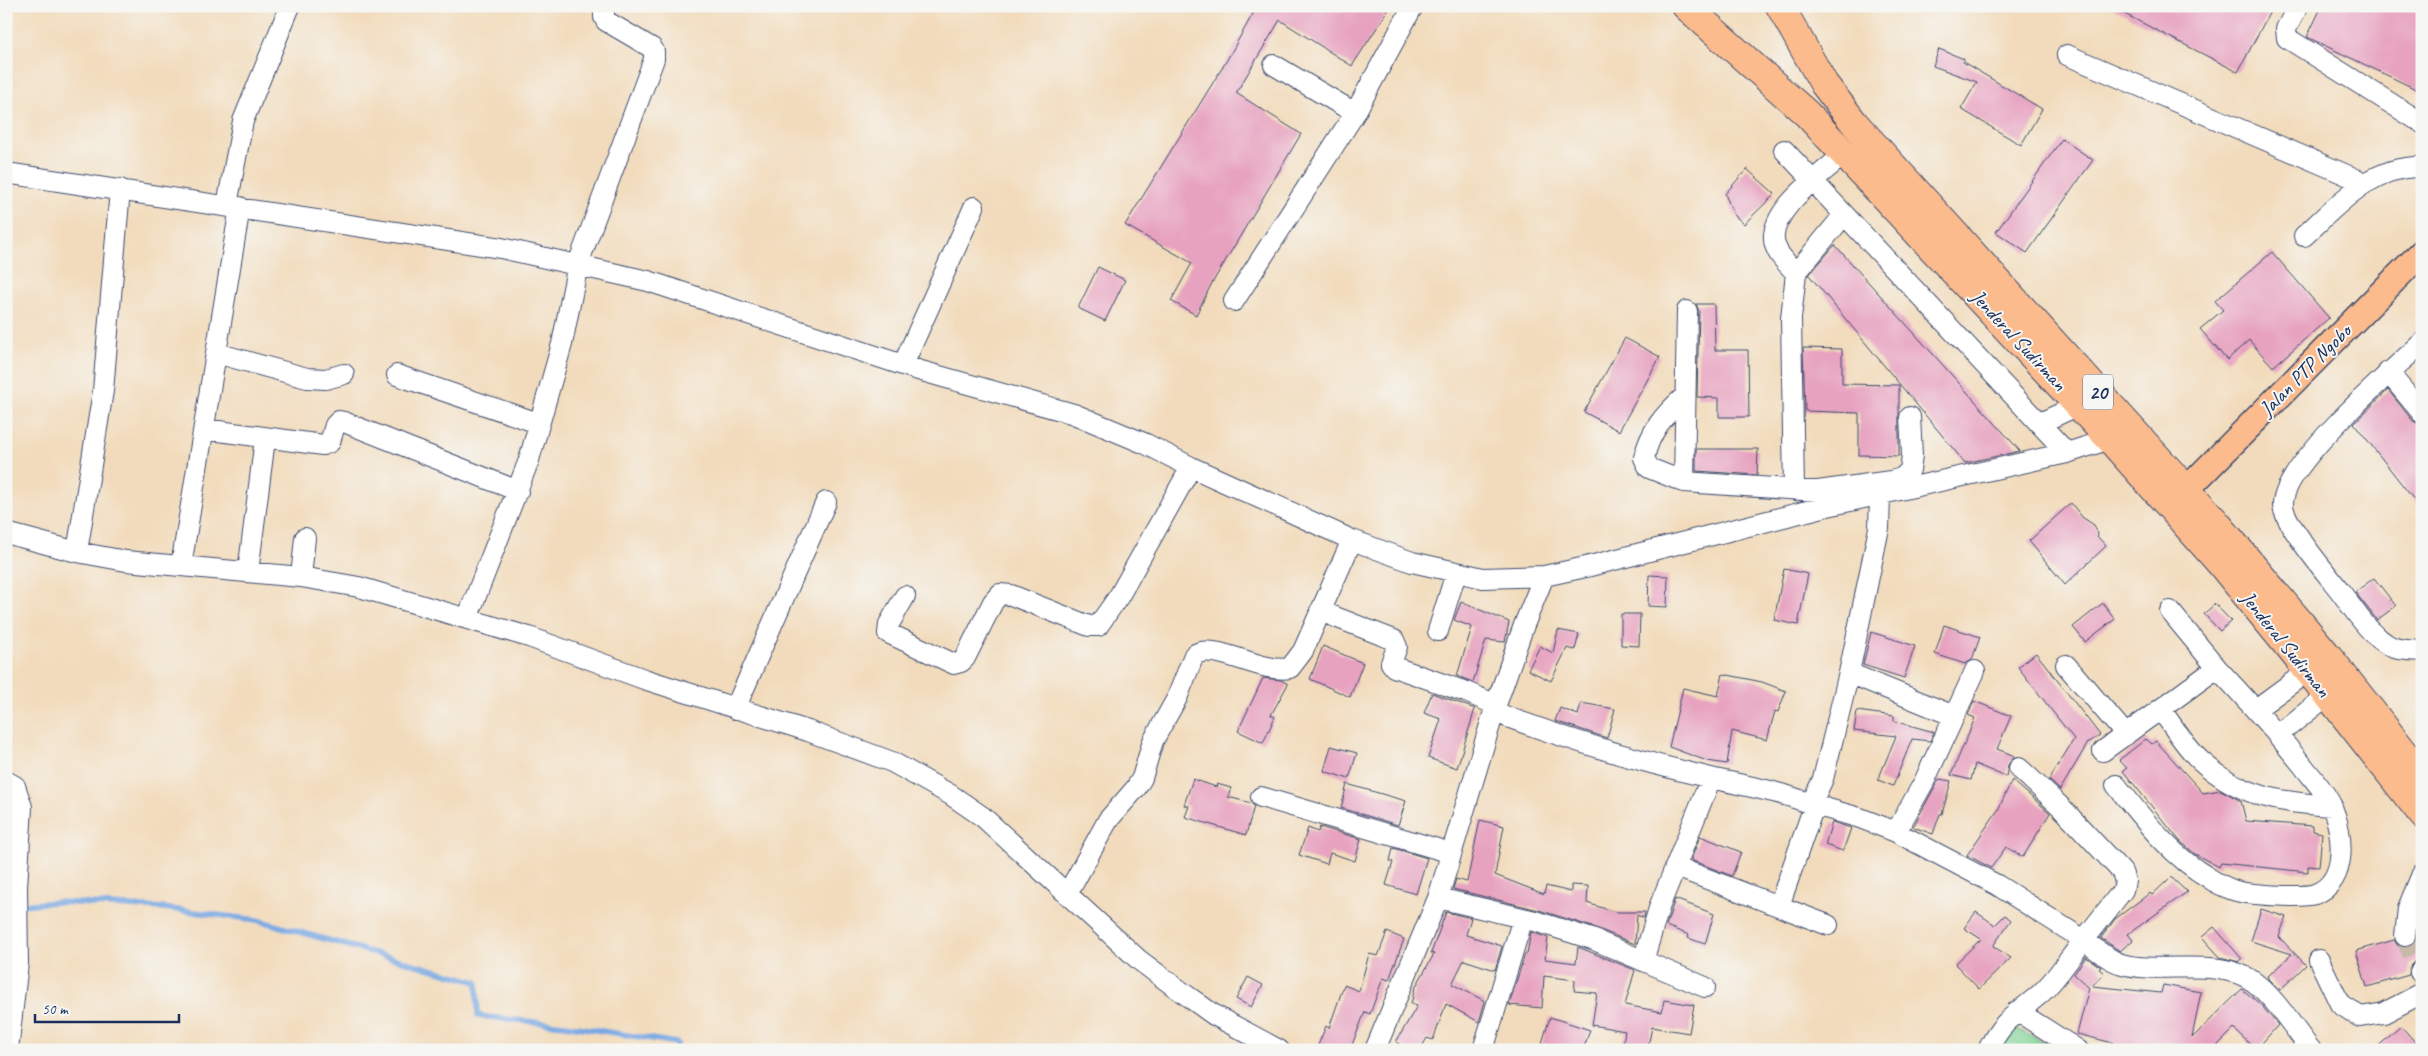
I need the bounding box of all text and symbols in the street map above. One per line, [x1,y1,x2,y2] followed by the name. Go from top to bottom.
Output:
[1965,283,2073,397] street label: Jenderal Sudirman
[2253,317,2358,422] street label: Jalan PTP Ngobo
[2083,374,2113,410] road number: 20
[2235,585,2337,703] street label: Jenderal Sudirman
[35,991,179,1023] scale bar
[42,1000,69,1019] text: 50 m

